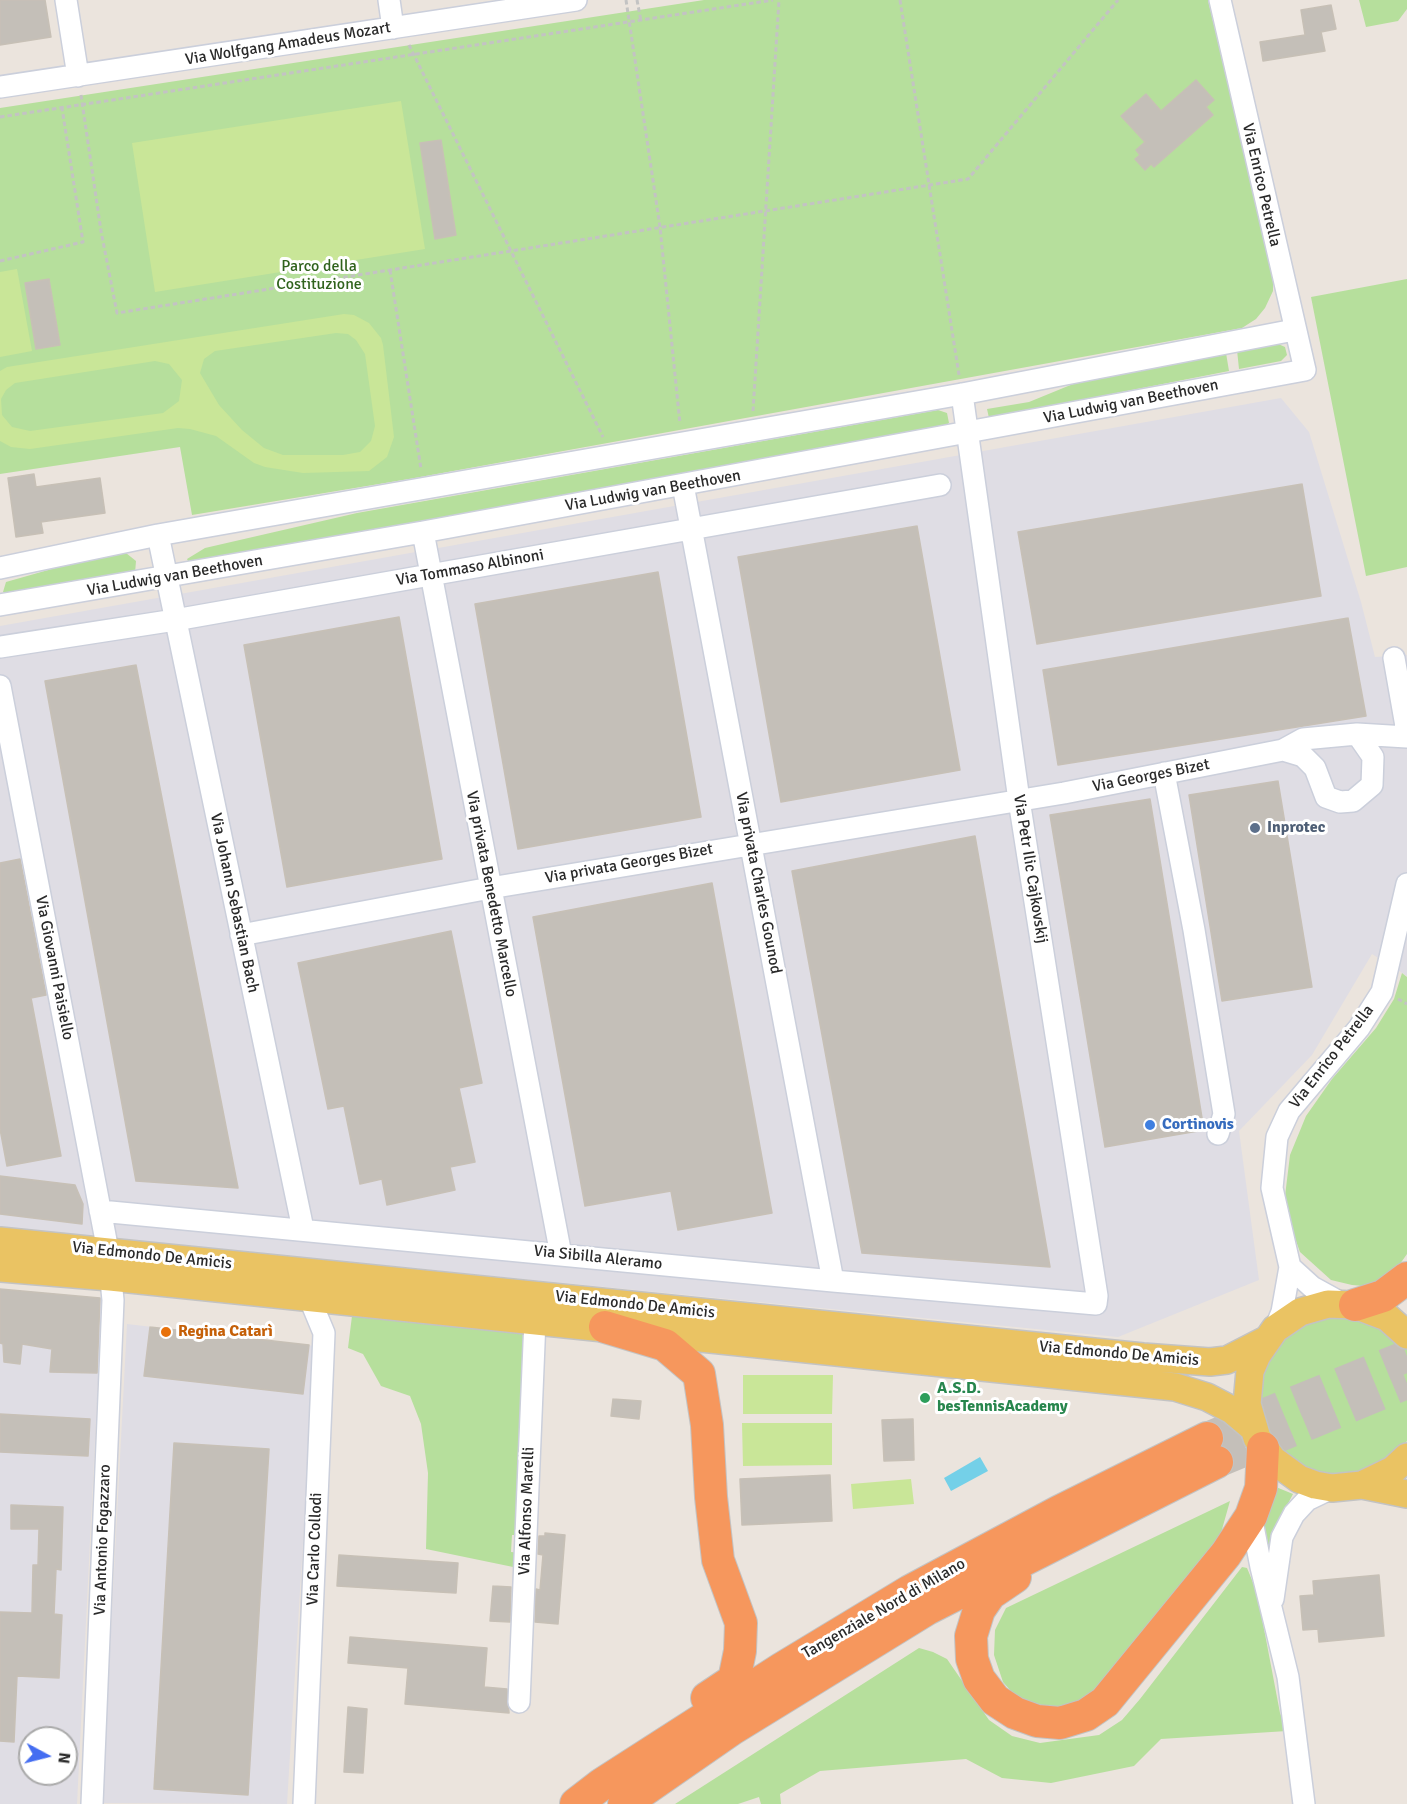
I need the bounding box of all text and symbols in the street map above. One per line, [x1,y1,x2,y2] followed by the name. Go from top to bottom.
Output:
[184,18,392,70] street label: Via Wolfgang Amadeus Mozart
[1237,121,1285,249] street label: Via Enrico Petrella
[276,257,362,295] park label: Parco della Costituzione
[1042,376,1220,428] street label: Via Ludwig van Beethoven
[564,466,742,516] street label: Via Ludwig van Beethoven
[395,546,545,590] street label: Via Tommaso Albinoni
[86,551,264,601] street label: Via Ludwig van Beethoven
[1091,755,1211,797] street label: Via Georges Bizet
[462,789,520,999] street label: Via privata Benedetto Marcello
[731,790,785,976] street label: Via privata Charles Gounod
[1009,793,1051,945] street label: Via Petr Ilic Cajkovskij
[206,811,262,995] street label: Via Johann Sebastian Bach
[1267,818,1325,838] place label: Inprotec
[1248,821,1262,835] marker: Inprotec
[543,840,715,888] street label: Via privata Georges Bizet
[31,894,77,1042] street label: Via Giovanni Paisiello
[1286,1001,1378,1113] street label: Via Enrico Petrella
[1162,1115,1234,1135] place label: Cortinovis
[1143,1118,1157,1132] marker: Cortinovis
[71,1238,233,1274] street label: Via Edmondo De Amicis
[533,1242,663,1274] street label: Via Sibilla Aleramo
[554,1287,716,1323] street label: Via Edmondo De Amicis
[178,1322,273,1342] place label: Regina Catarì
[159,1325,173,1339] marker: Regina Catarì
[1038,1337,1200,1371] street label: Via Edmondo De Amicis
[937,1379,1068,1417] place label: A.S.D. besTennisAcademy
[918,1391,932,1405] marker: A.S.D. besTennisAcademy
[515,1446,539,1576] street label: Via Alfonso Marelli
[91,1464,115,1616] street label: Via Antonio Fogazzaro
[303,1492,327,1606] street label: Via Carlo Collodi
[799,1555,969,1663] street label: Tangenziale Nord di Milano
[18,1726,78,1786] north arrow
[53,1751,74,1765] text: N

